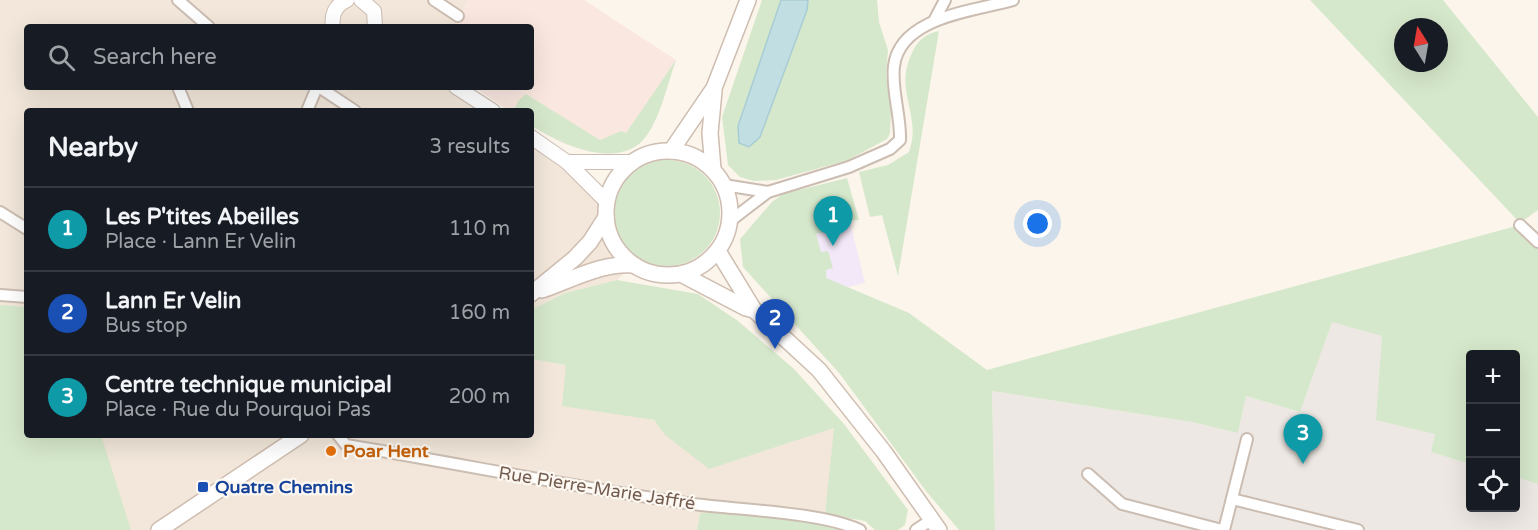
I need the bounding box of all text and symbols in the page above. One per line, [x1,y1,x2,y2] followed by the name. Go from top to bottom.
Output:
[1394,18,1448,72] north arrow
[24,24,534,90] search box
[45,41,78,74] icon: search
[93,44,217,70] text: Search here
[48,132,138,163] text: Nearby
[430,135,510,159] text: 3 results
[814,196,852,246] pin: 1
[105,204,299,230] text: Les P'tites Abeilles
[1023,209,1052,238] your location
[61,217,74,241] text: 1
[449,217,510,241] text: 110 m
[105,230,296,254] text: Place · Lann Er Velin
[105,288,241,314] text: Lann Er Velin
[756,300,794,349] pin: 2
[61,301,74,325] text: 2
[449,301,510,325] text: 160 m
[105,314,188,338] text: Bus stop
[1466,350,1520,512] map controls
[1466,350,1520,404] button: +
[105,372,392,398] text: Centre technique municipal
[61,385,74,409] text: 3
[449,385,510,409] text: 200 m
[105,398,371,422] text: Place · Rue du Pourquoi Pas
[1466,404,1520,458] button: −
[1284,414,1322,464] pin: 3
[343,440,429,462] place label: Poar Hent
[324,444,338,458] marker: Poar Hent
[1466,458,1520,512] button: locate
[497,462,697,514] street label: Rue Pierre-Marie Jaffré
[215,476,353,498] place label: Quatre Chemins
[196,480,210,494] marker: Quatre Chemins

